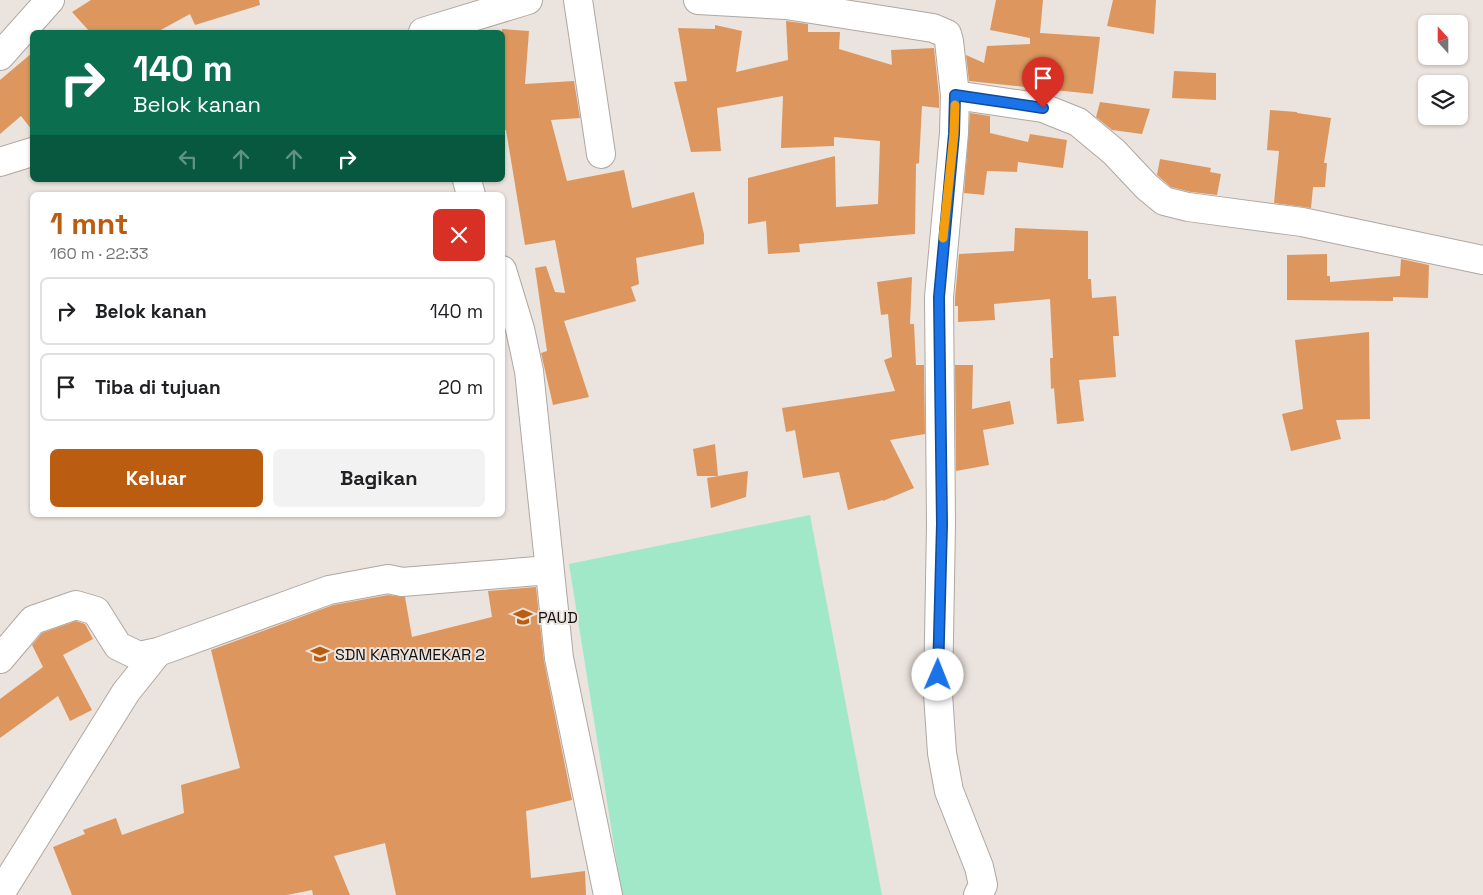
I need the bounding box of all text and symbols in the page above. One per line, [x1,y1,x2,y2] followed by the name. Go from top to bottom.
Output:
[1418,15,1468,65] north arrow
[1418,15,1468,125] map controls
[133,47,233,91] text: 140 m
[50,50,115,115] icon: right
[1022,57,1064,108] pin
[1029,64,1057,92] icon: arrive
[1418,75,1468,125] button: layers
[133,90,261,118] text: Belok kanan
[174,145,202,173] icon: left
[227,145,255,173] icon: ahead
[280,145,308,173] icon: ahead
[333,145,361,173] icon: right
[50,204,129,243] text: 1 mnt
[433,209,485,261] button: close
[50,243,149,264] text: 160 m · 22:33
[52,297,80,325] icon: right
[95,299,207,324] text: Belok kanan
[430,299,483,324] text: 140 m
[52,373,80,401] icon: arrive
[95,375,221,400] text: Tiba di tujuan
[438,375,483,400] text: 20 m
[50,449,263,507] button: Keluar
[273,449,485,507] button: Bagikan
[512,606,534,628] school or university icon: PAUD
[538,607,578,628] place label: PAUD
[309,643,331,665] school or university icon: SDN KARYAMEKAR 2
[335,644,485,665] place label: SDN KARYAMEKAR 2
[911,648,963,700] position arrow

